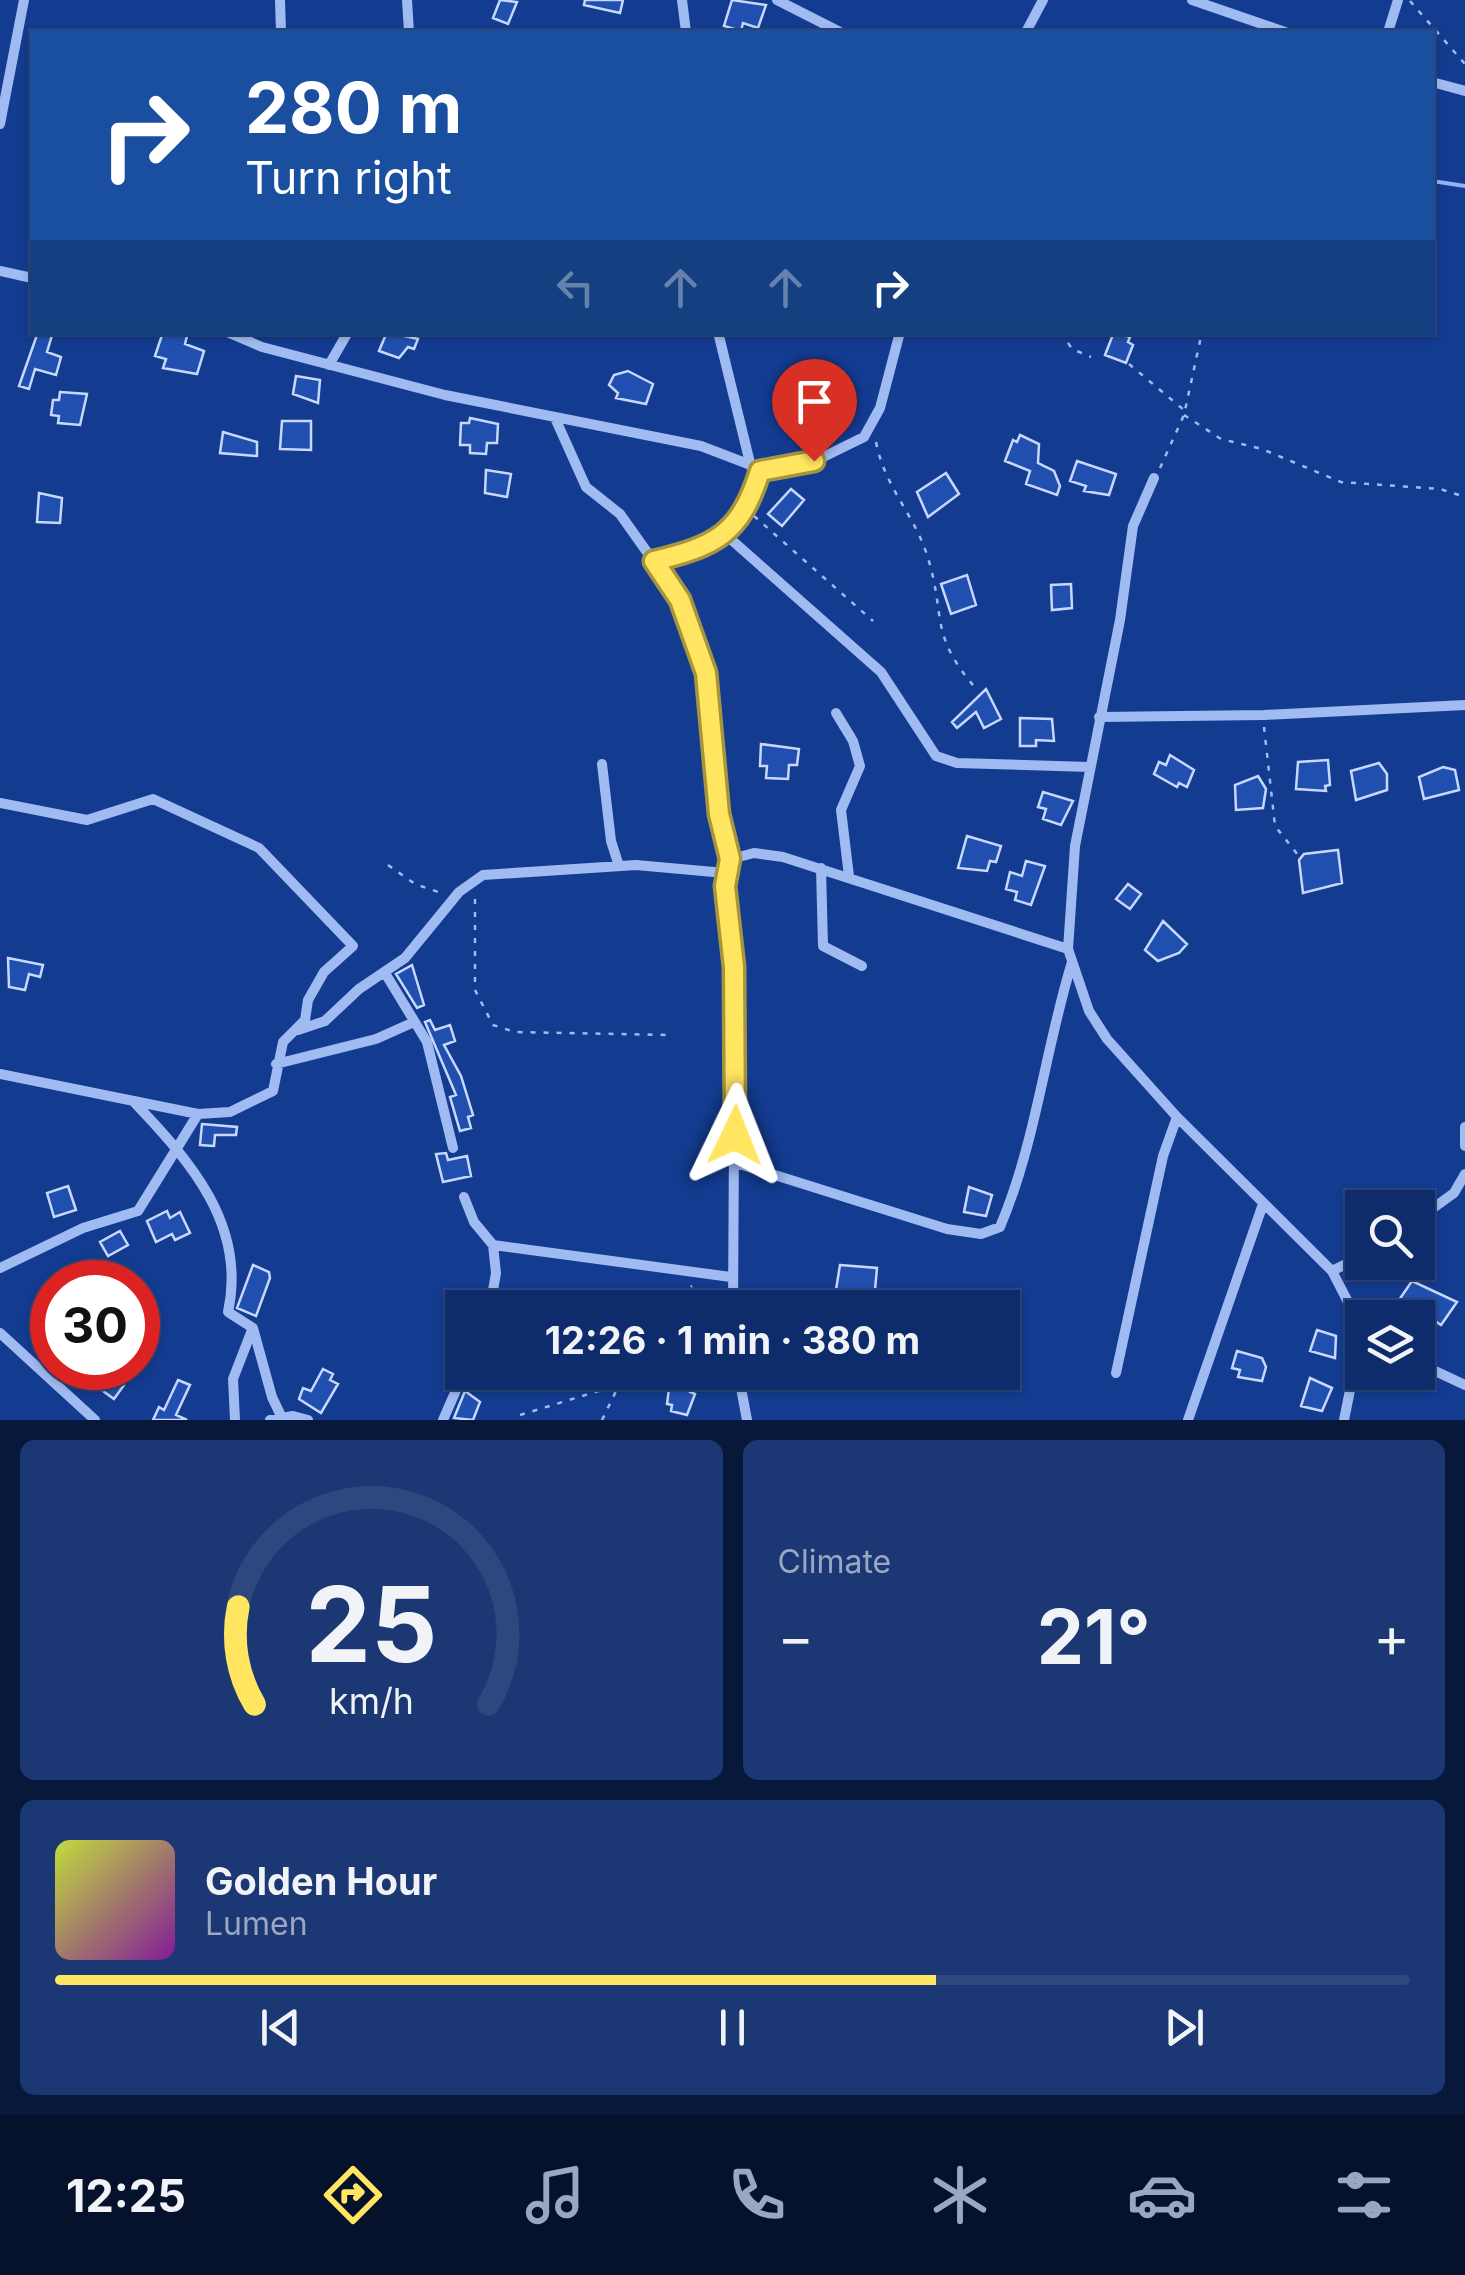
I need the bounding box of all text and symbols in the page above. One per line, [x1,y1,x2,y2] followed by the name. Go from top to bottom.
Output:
[245,65,462,150] text: 280 m
[80,70,210,200] icon: right
[245,150,452,205] text: Turn right
[548,260,603,315] icon: left
[653,260,708,315] icon: ahead
[758,260,813,315] icon: ahead
[863,260,918,315] icon: right
[772,359,857,462] pin
[787,374,842,429] icon: arrive
[683,1083,787,1187] position arrow
[1345,1190,1435,1390] map controls
[1345,1190,1435,1280] button: search
[30,1260,160,1390] speed limit sign: 30
[1345,1300,1435,1390] button: layers
[545,1317,920,1363] text: 12:26 · 1 min · 380 m
[778,1542,891,1581] text: Climate
[305,1561,437,1687] text: 25
[1037,1591,1151,1682] text: 21°
[778,1604,814,1670] text: −
[1374,1604,1410,1670] text: +
[329,1679,414,1723] text: km/h
[205,1858,437,1904] text: Golden Hour
[205,1904,308,1943] text: Lumen
[253,2000,308,2055] icon: previous
[705,2000,760,2055] icon: pause
[1157,2000,1212,2055] icon: next
[318,2160,388,2230] icon: directions
[520,2160,590,2230] icon: music
[722,2160,792,2230] icon: phone
[925,2160,995,2230] icon: climate
[1127,2160,1197,2230] icon: car
[1329,2160,1399,2230] icon: filters
[66,2168,186,2223] text: 12:25

